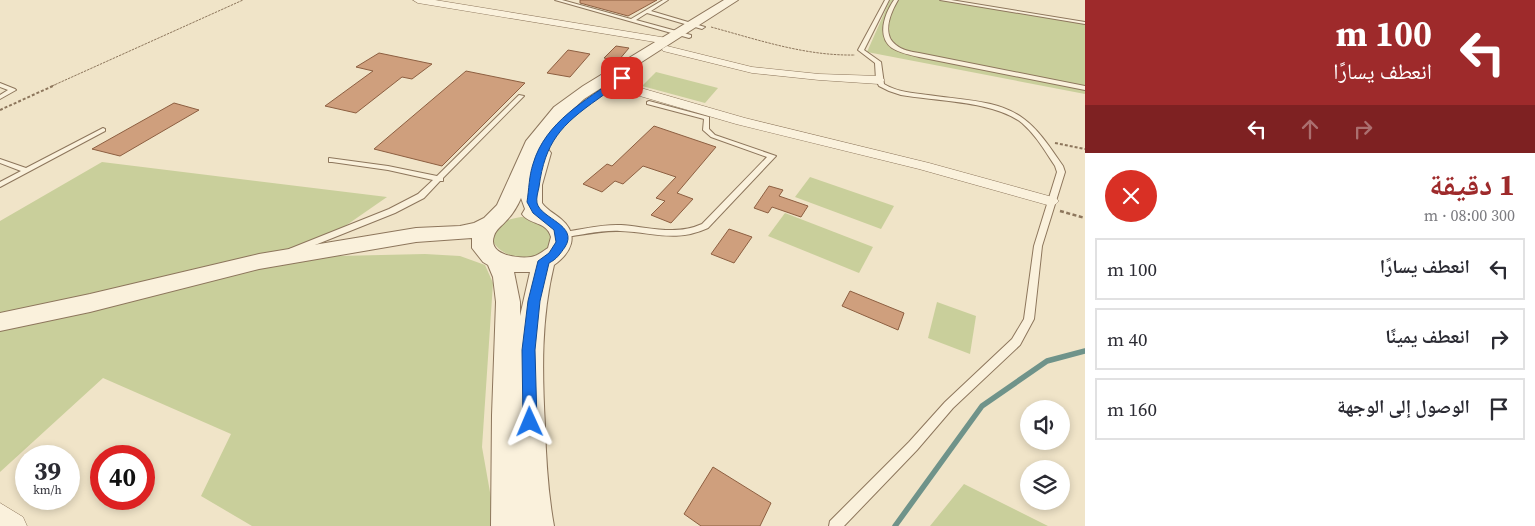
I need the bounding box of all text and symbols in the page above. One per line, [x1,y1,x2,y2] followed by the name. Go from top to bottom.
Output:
[1336,10,1432,58] text: 100 m
[1450,20,1515,85] icon: left
[1333,56,1432,86] text: انعطف يسارًا
[601,57,643,99] pin
[608,64,636,92] icon: arrive
[1243,115,1271,143] icon: left
[1296,115,1324,143] icon: ahead
[1349,115,1377,143] icon: right
[1429,164,1515,205] text: 1 دقيقة
[1105,170,1157,222] button: close
[1424,204,1515,226] text: 300 m · 08:00
[1380,253,1470,279] text: انعطف يسارًا
[1485,255,1513,283] icon: left
[1107,256,1157,282] text: 100 m
[1385,323,1470,349] text: انعطف يمينًا
[1485,325,1513,353] icon: right
[1107,326,1148,352] text: 40 m
[1337,393,1470,419] text: الوصول إلى الوجهة
[503,395,555,447] position arrow
[1485,395,1513,423] icon: arrive
[1107,396,1157,422] text: 160 m
[1020,400,1070,510] map controls
[1020,400,1070,450] button: sound
[90,445,155,510] speed limit sign: 40
[34,454,61,488] text: 39
[1020,460,1070,510] button: layers
[33,482,62,498] text: km/h

